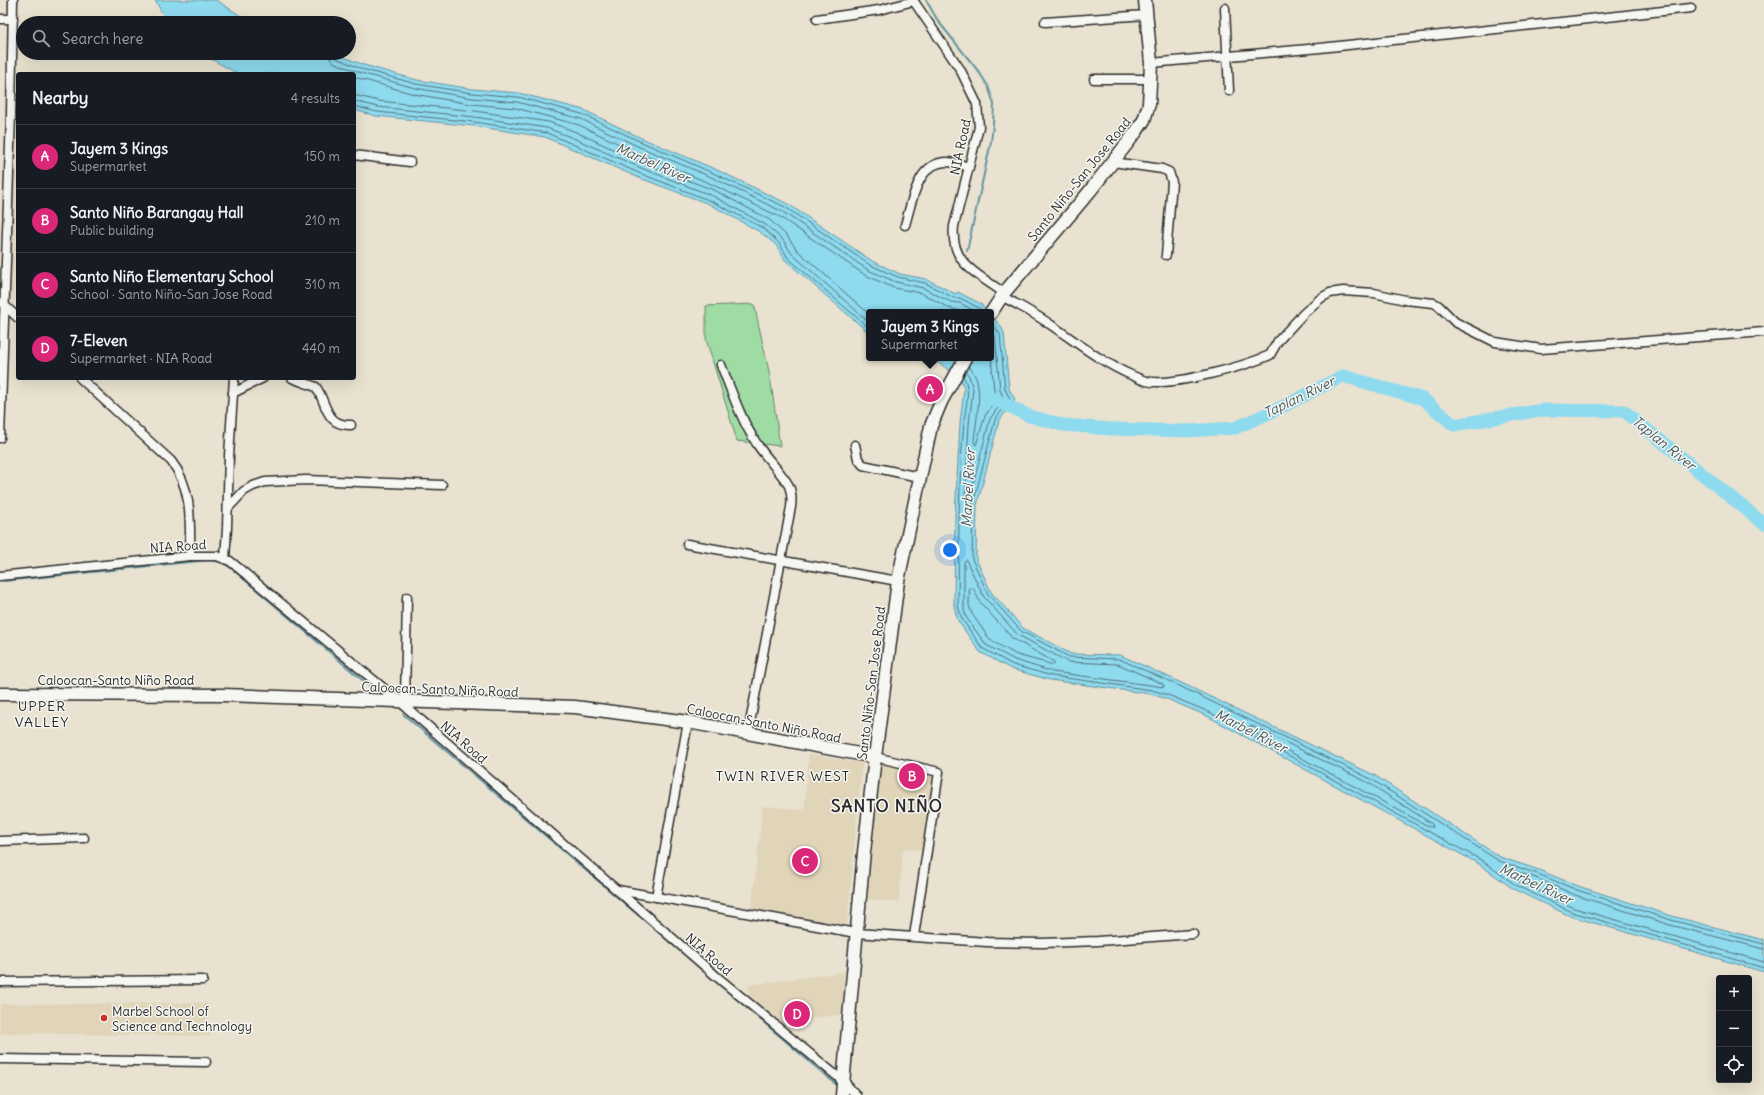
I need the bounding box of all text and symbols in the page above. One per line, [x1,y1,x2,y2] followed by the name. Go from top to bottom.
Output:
[16,16,356,60] search box
[30,27,52,49] icon: search
[62,29,143,48] text: Search here
[32,87,88,109] text: Nearby
[291,90,340,107] text: 4 results
[1024,114,1135,245] street label: Santo Niño-San Jose Road
[946,117,975,177] street label: NIA Road
[70,139,168,158] text: Jayem 3 Kings
[613,139,695,188] water label: Marbel River
[41,148,49,165] text: A
[304,148,340,165] text: 150 m
[70,158,147,175] text: Supermarket
[70,203,243,222] text: Santo Niño Barangay Hall
[41,212,49,229] text: B
[305,212,340,229] text: 210 m
[70,222,154,239] text: Public building
[70,267,274,286] text: Santo Niño Elementary School
[41,276,49,293] text: C
[305,276,340,293] text: 310 m
[70,286,272,303] text: School · Santo Niño-San Jose Road
[866,309,994,361] popup
[881,317,979,336] text: Jayem 3 Kings
[70,331,128,350] text: 7-Eleven
[881,336,958,353] text: Supermarket
[40,340,50,357] text: D
[302,340,340,357] text: 440 m
[70,350,212,367] text: Supermarket · NIA Road
[1260,371,1340,422] water label: Taplan River
[917,374,943,404] pin: A
[1628,412,1701,476] water label: Taplan River
[957,446,979,528] water label: Marbel River
[149,536,207,557] street label: NIA Road
[940,540,960,560] your location
[854,605,889,761] street label: Santo Niño-San Jose Road
[37,672,195,689] street label: Caloocan-Santo Niño Road
[361,678,519,701] street label: Caloocan-Santo Niño Road
[15,697,69,731] district label: UPPER VALLEY
[685,700,843,747] street label: Caloocan-Santo Niño Road
[1212,705,1292,758] water label: Marbel River
[437,717,491,768] street label: NIA Road
[899,761,925,791] pin: B
[716,767,850,785] district label: TWIN RIVER WEST
[831,794,943,817] district label: SANTO NIÑO
[792,846,818,876] pin: C
[1496,859,1578,910] water label: Marbel River
[682,929,736,980] street label: NIA Road
[1716,975,1752,1083] map controls
[1716,975,1752,1011] button: +
[784,999,810,1029] pin: D
[112,1003,252,1035] place label: Marbel School of Science and Technology
[1716,1011,1752,1047] button: −
[99,1013,109,1023] marker: Marbel School of Science and Technology
[1716,1047,1752,1083] button: locate

